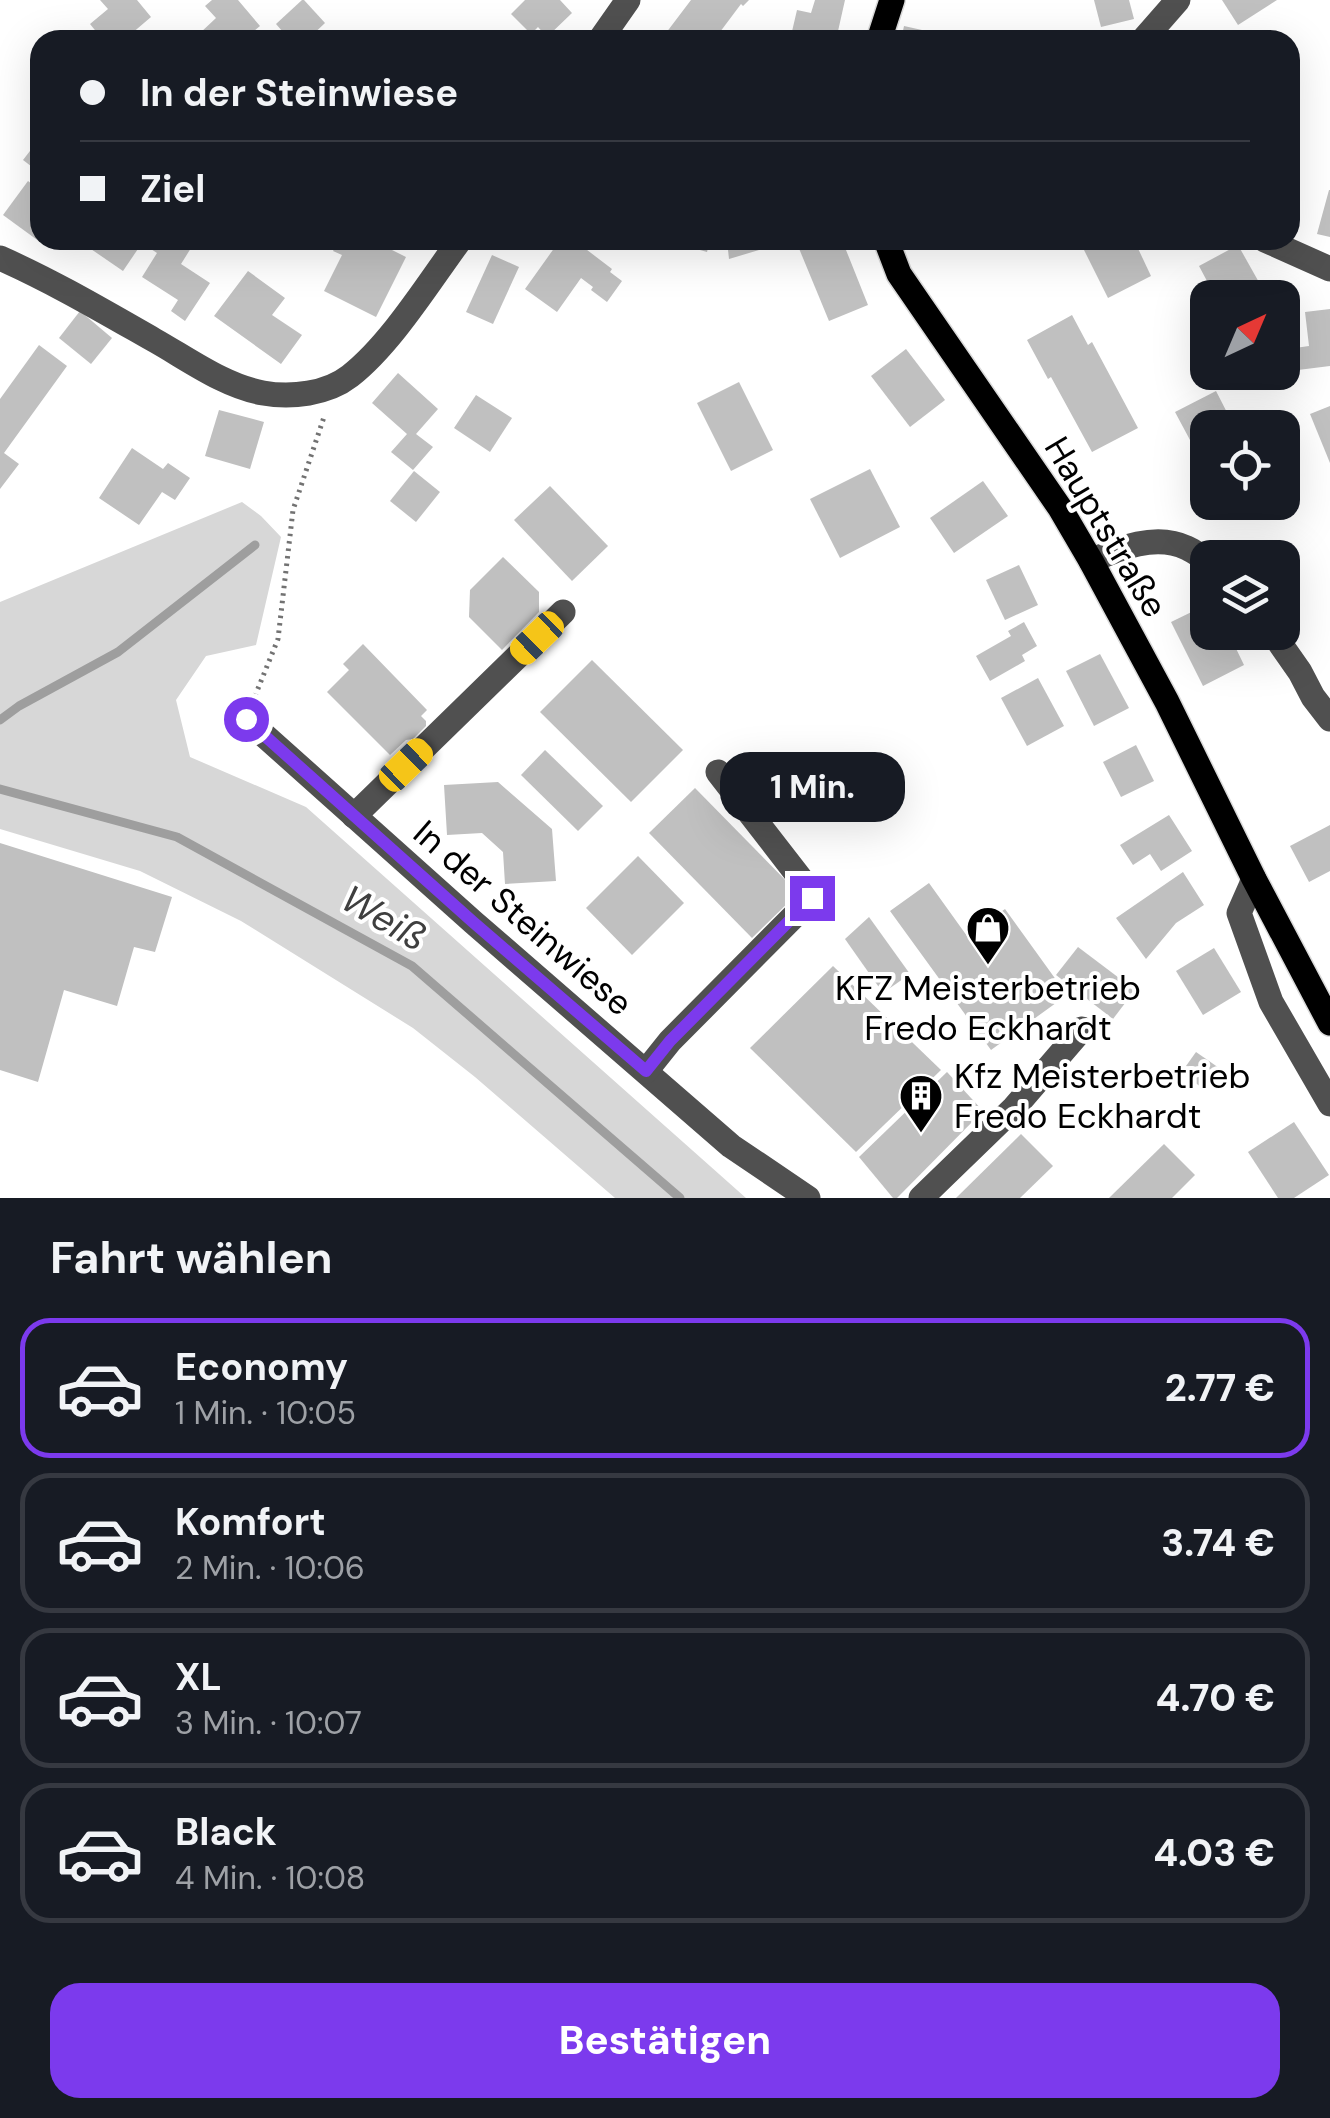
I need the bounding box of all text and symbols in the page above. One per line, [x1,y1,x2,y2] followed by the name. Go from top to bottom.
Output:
[140,68,458,118] text: In der Steinwiese
[140,164,205,214] text: Ziel
[1190,280,1300,390] north arrow
[1190,280,1300,650] map controls
[1190,410,1300,520] button: locate
[1034,428,1178,626] street label: Hauptstraße
[1190,540,1300,650] button: layers
[505,606,569,670] car
[224,697,269,742] route start
[374,733,438,797] car
[720,753,904,823] callout: 1 Min.
[770,766,855,808] text: 1 Min.
[404,810,642,1026] street label: In der Steinwiese
[332,874,436,962] water label: Weiß
[790,876,835,921] route end
[965,905,1011,966] shop icon: KFZ Meisterbetrieb Fredo Eckhardt
[835,965,1141,1051] place label: KFZ Meisterbetrieb Fredo Eckhardt
[954,1053,1250,1139] place label: Kfz Meisterbetrieb Fredo Eckhardt
[898,1073,944,1134] building icon: Kfz Meisterbetrieb Fredo Eckhardt
[50,1228,332,1287] text: Fahrt wählen
[175,1342,348,1392] text: Economy
[55,1343,145,1433] icon: car
[1165,1363,1275,1413] text: 2.77 €
[175,1392,356,1434] text: 1 Min. · 10:05
[175,1497,326,1547] text: Komfort
[55,1498,145,1588] icon: car
[1161,1518,1275,1568] text: 3.74 €
[175,1547,365,1589] text: 2 Min. · 10:06
[175,1652,222,1702] text: XL
[55,1653,145,1743] icon: car
[1156,1673,1275,1723] text: 4.70 €
[175,1702,362,1744] text: 3 Min. · 10:07
[175,1807,277,1857] text: Black
[55,1808,145,1898] icon: car
[1153,1828,1275,1878] text: 4.03 €
[175,1857,365,1899] text: 4 Min. · 10:08
[50,1983,1280,2098] button: Bestätigen

